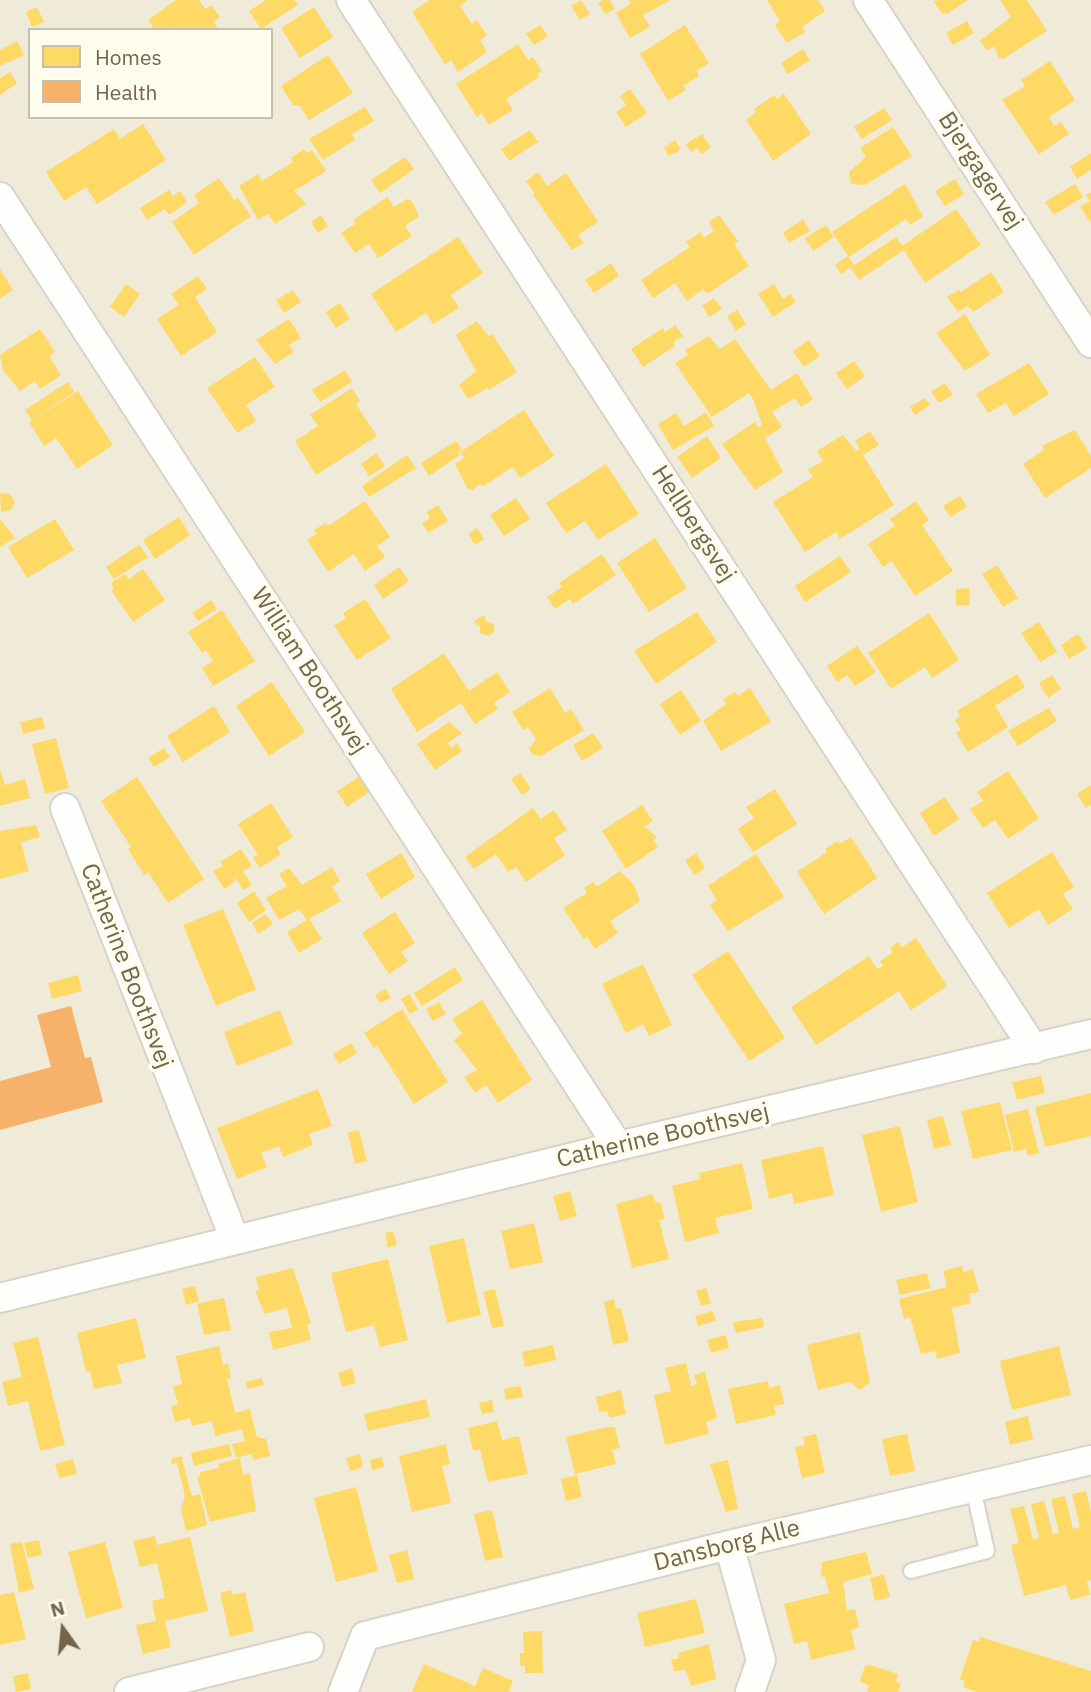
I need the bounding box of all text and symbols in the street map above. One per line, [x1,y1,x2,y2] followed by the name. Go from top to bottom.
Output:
[28,28,273,119] legend
[95,43,162,71] text: Homes
[95,78,158,106] text: Health
[931,107,1029,235] street label: Bjergagervej
[645,460,741,588] street label: Hellbergsvej
[244,582,374,760] street label: William Boothsvej
[74,860,178,1072] street label: Catherine Boothsvej
[554,1098,772,1174] street label: Catherine Boothsvej
[651,1514,803,1578] street label: Dansborg Alle
[28,1594,98,1664] north arrow
[48,1595,67,1622] text: N

